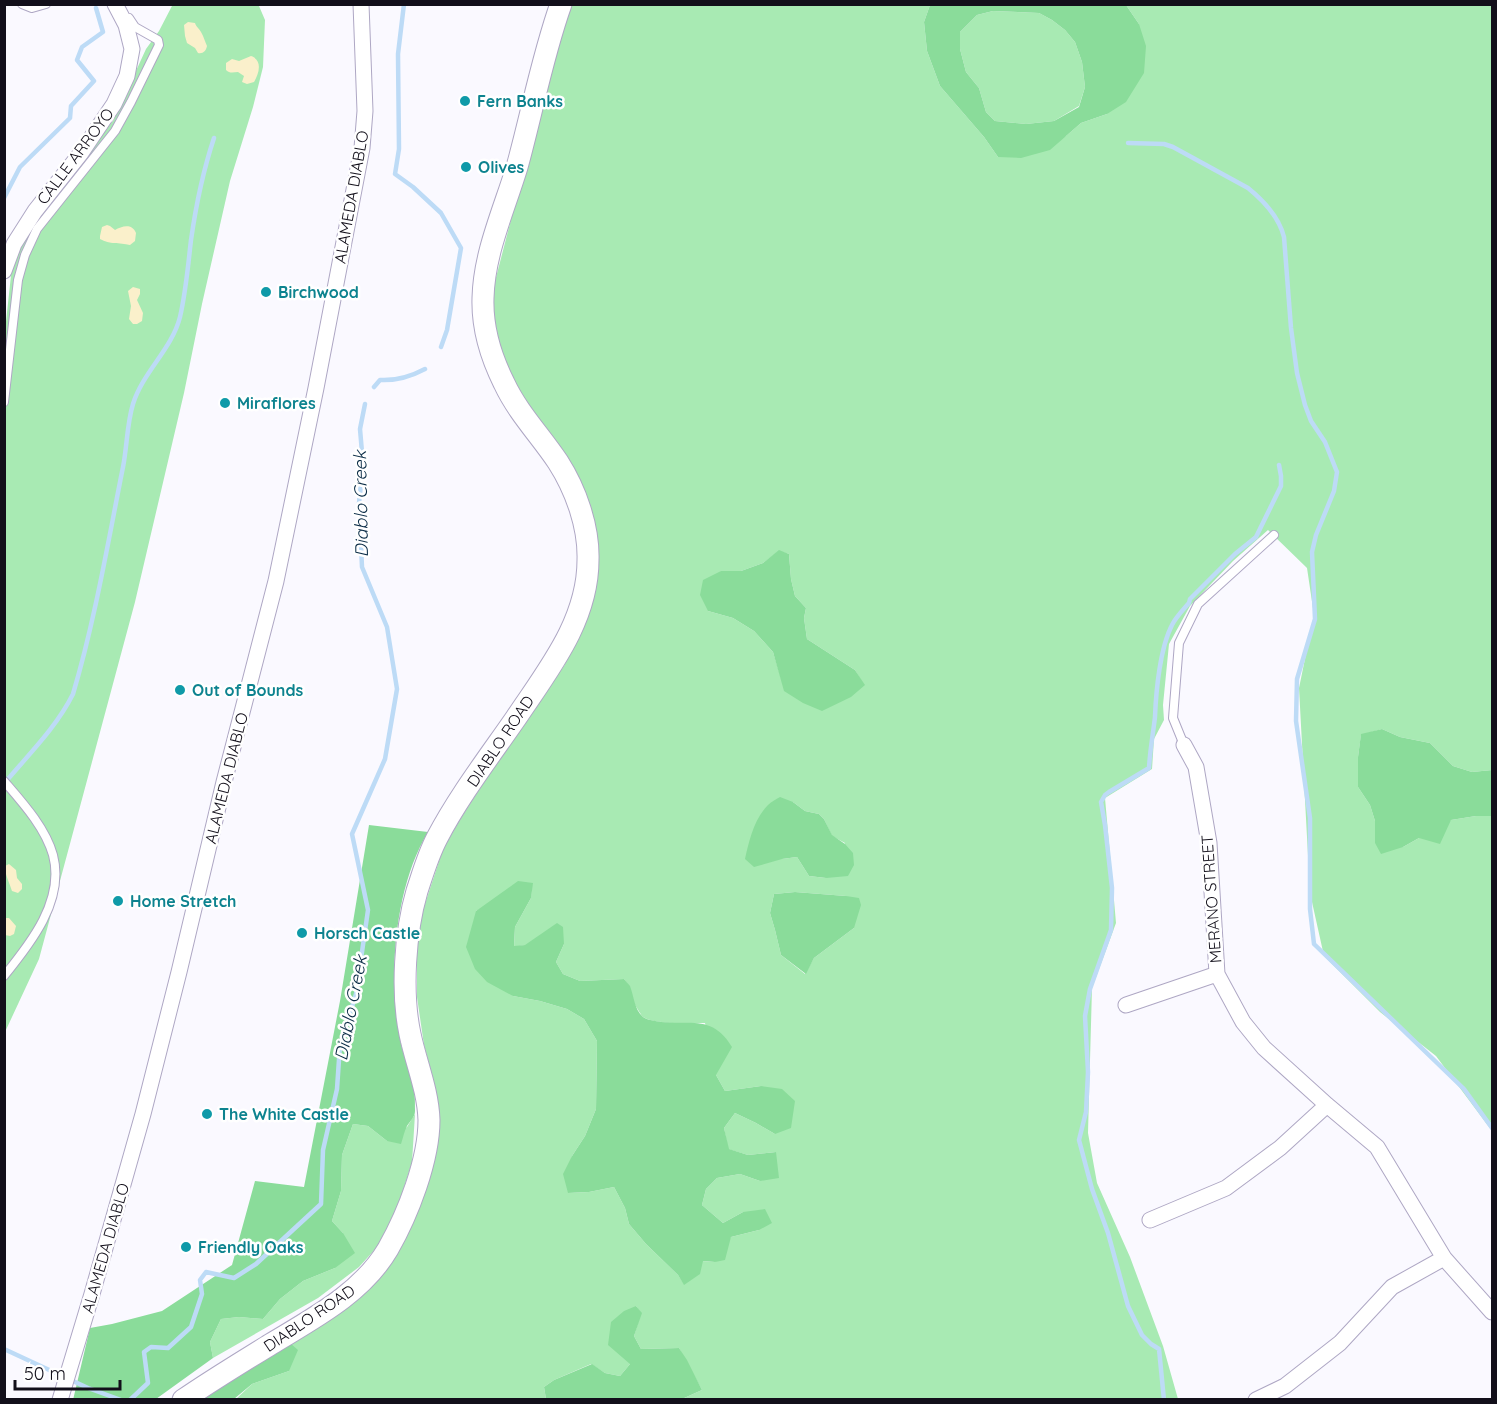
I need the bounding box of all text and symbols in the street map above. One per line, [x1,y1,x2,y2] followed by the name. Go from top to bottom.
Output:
[477,91,563,111] place label: Fern Banks
[458,94,472,108] marker: Fern Banks
[32,104,118,208] street label: CALLE ARROYO
[329,129,373,265] street label: ALAMEDA DIABLO
[478,157,525,177] place label: Olives
[459,160,473,174] marker: Olives
[278,282,359,302] place label: Birchwood
[259,285,273,299] marker: Birchwood
[237,393,316,413] place label: Miraflores
[218,396,232,410] marker: Miraflores
[348,449,373,558] water label: Diablo Creek
[192,680,303,700] place label: Out of Bounds
[173,683,187,697] marker: Out of Bounds
[462,692,538,790] street label: DIABLO ROAD
[200,710,252,846] street label: ALAMEDA DIABLO
[1197,834,1225,964] street label: MERANO STREET
[130,891,236,911] place label: Home Stretch
[111,894,125,908] marker: Home Stretch
[314,923,420,943] place label: Horsch Castle
[295,926,309,940] marker: Horsch Castle
[329,952,372,1062] water label: Diablo Creek
[219,1104,349,1124] place label: The White Castle
[200,1107,214,1121] marker: The White Castle
[77,1181,133,1315] street label: ALAMEDA DIABLO
[198,1237,304,1257] place label: Friendly Oaks
[179,1240,193,1254] marker: Friendly Oaks
[260,1280,358,1356] street label: DIABLO ROAD
[15,1353,120,1391] scale bar
[24,1362,66,1385] text: 50 m

